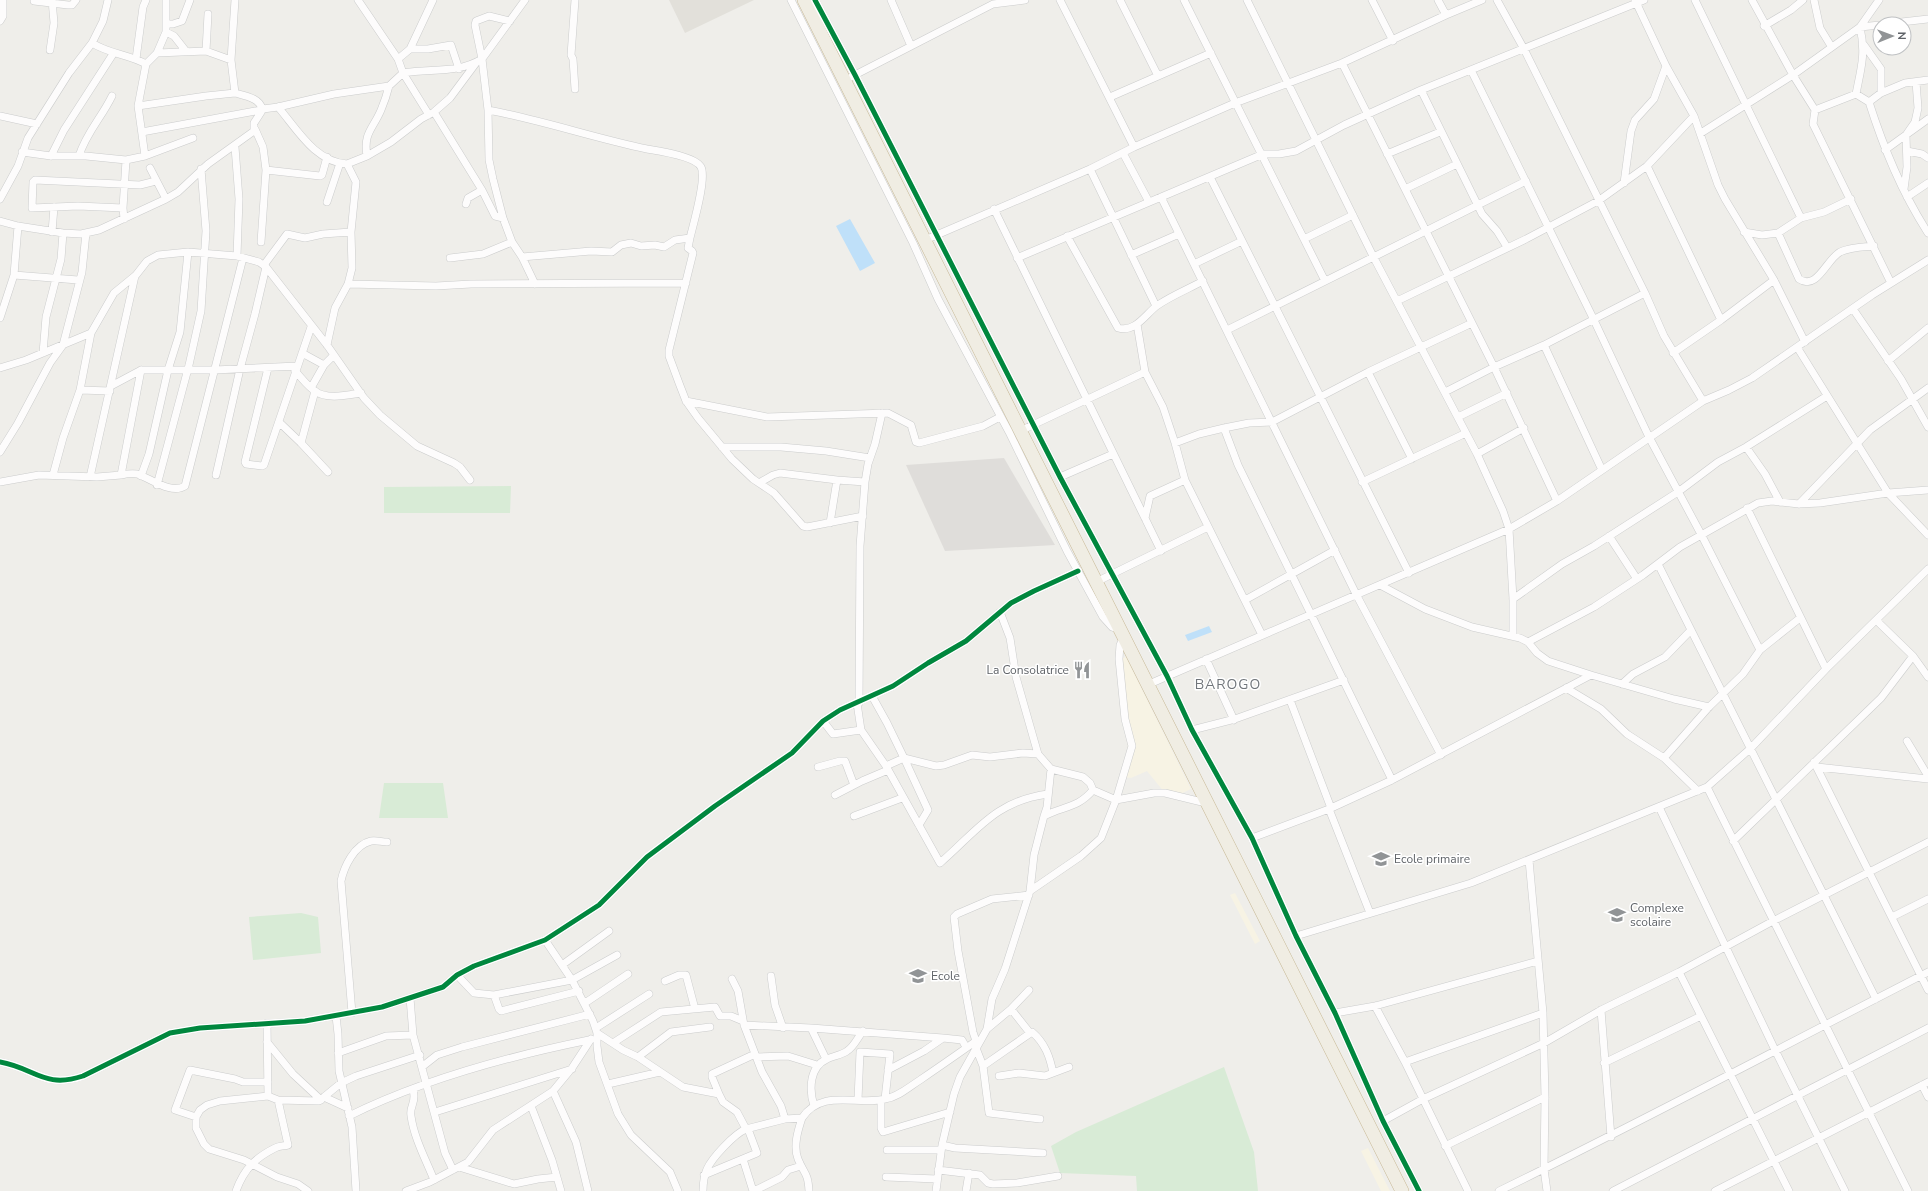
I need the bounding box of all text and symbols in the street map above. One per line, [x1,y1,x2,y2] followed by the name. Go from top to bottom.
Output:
[1872,16,1912,56] north arrow
[1894,32,1909,40] text: N
[1072,660,1092,680] restaurant icon: La Consolatrice
[986,662,1069,678] place label: La Consolatrice
[1195,675,1261,694] district label: BAROGO
[1371,849,1391,869] school or university icon: Ecole primaire
[1394,851,1470,867] place label: Ecole primaire
[1630,900,1684,930] place label: Complexe scolaire
[1607,905,1627,925] school or university icon: Complexe scolaire
[908,966,928,986] school or university icon: Ecole
[931,968,960,984] place label: Ecole

